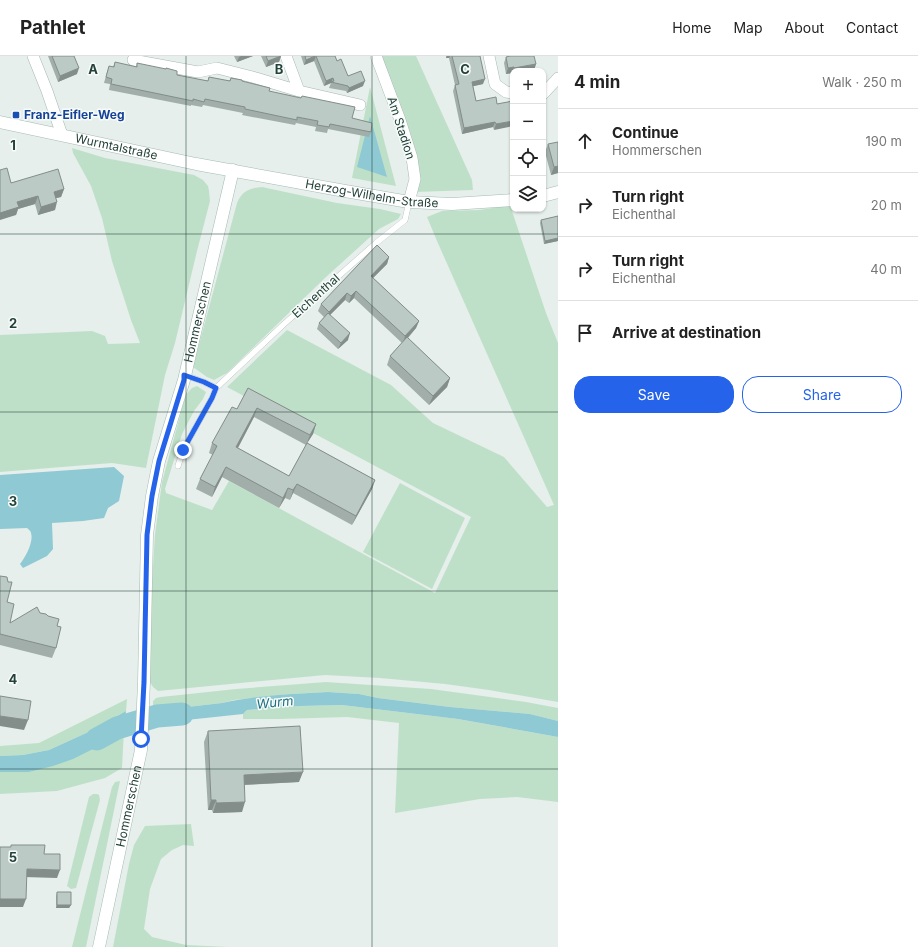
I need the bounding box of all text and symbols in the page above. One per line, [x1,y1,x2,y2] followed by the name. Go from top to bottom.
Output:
[20,16,85,39] text: Pathlet
[672,19,711,36] text: Home
[733,19,763,36] text: Map
[785,19,824,36] text: About
[846,19,898,36] text: Contact
[88,61,98,77] text: A
[275,61,284,77] text: B
[460,61,470,77] text: C
[510,68,546,212] map controls
[510,68,546,104] button: +
[574,72,620,92] text: 4 min
[822,74,902,90] text: Walk · 250 m
[384,95,419,161] street label: Am Stadion
[510,104,546,140] button: −
[24,107,125,122] place label: Franz-Eifler-Weg
[11,110,21,120] marker: Franz-Eifler-Weg
[612,123,679,142] text: Continue
[74,130,159,163] street label: Wurmtalstraße
[574,130,596,152] icon: ahead
[865,133,902,149] text: 190 m
[10,137,16,153] text: 1
[510,140,546,176] button: locate
[612,142,702,158] text: Hommerschen
[304,176,439,210] street label: Herzog-Wilhelm-Straße
[510,176,546,212] button: layers
[612,187,684,206] text: Turn right
[574,194,596,216] icon: right
[871,197,902,213] text: 20 m
[612,206,676,222] text: Eichenthal
[612,251,684,270] text: Turn right
[574,258,596,280] icon: right
[870,261,902,277] text: 40 m
[289,270,343,321] street label: Eichenthal
[612,270,676,286] text: Eichenthal
[180,280,214,364] street label: Hommerschen
[9,315,17,331] text: 2
[574,322,596,344] icon: arrive
[612,323,761,342] text: Arrive at destination
[574,376,734,413] button: Save
[742,376,902,413] button: Share
[174,441,192,459] route end
[9,493,17,509] text: 3
[9,671,18,687] text: 4
[256,692,294,712] water label: Wurm
[132,730,150,748] route start
[113,764,145,848] street label: Hommerschen
[9,849,17,865] text: 5

